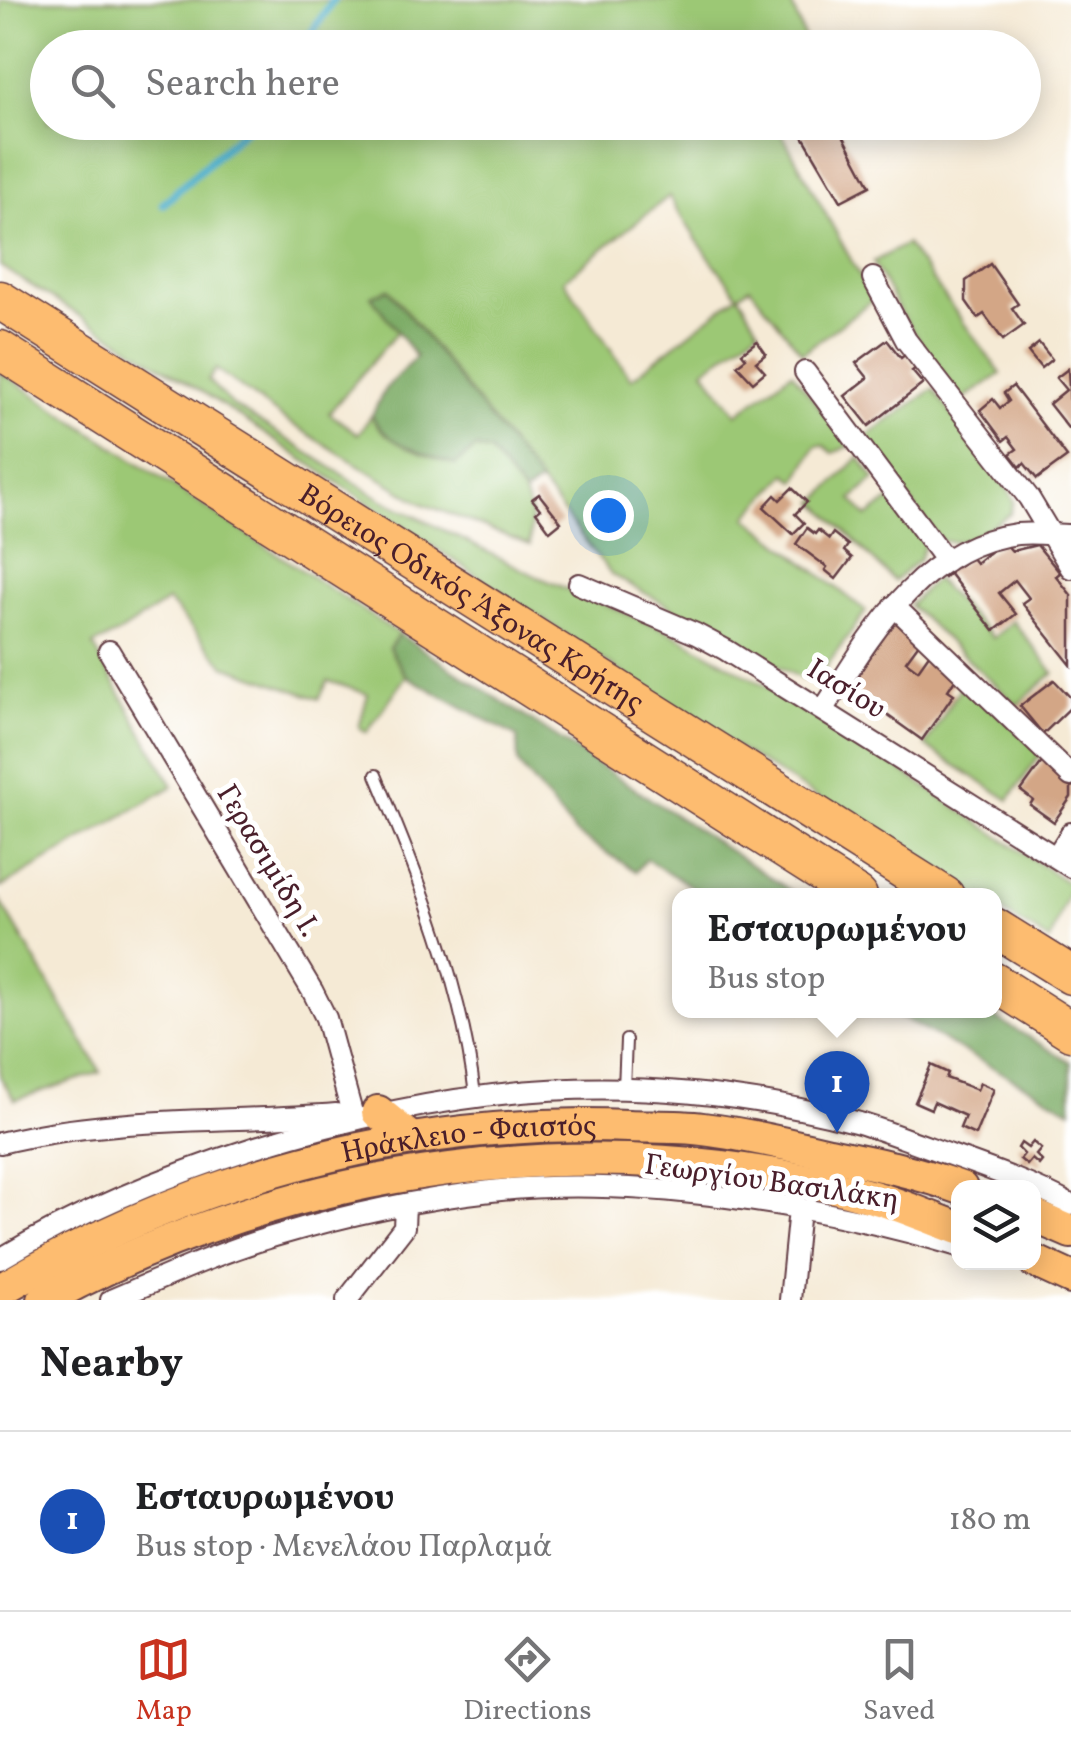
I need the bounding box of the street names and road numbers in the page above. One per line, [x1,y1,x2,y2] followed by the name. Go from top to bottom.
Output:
[290,474,652,724] street label: Βόρειος Οδικός Άξονας Κρήτης
[798,649,893,730] street label: Ιασίου
[205,777,329,945] street label: Γερασιμίδη Ι.
[337,1106,597,1175] street label: Ηράκλειο - Φαιστός
[642,1144,902,1222] street label: Γεωργίου Βασιλάκη

